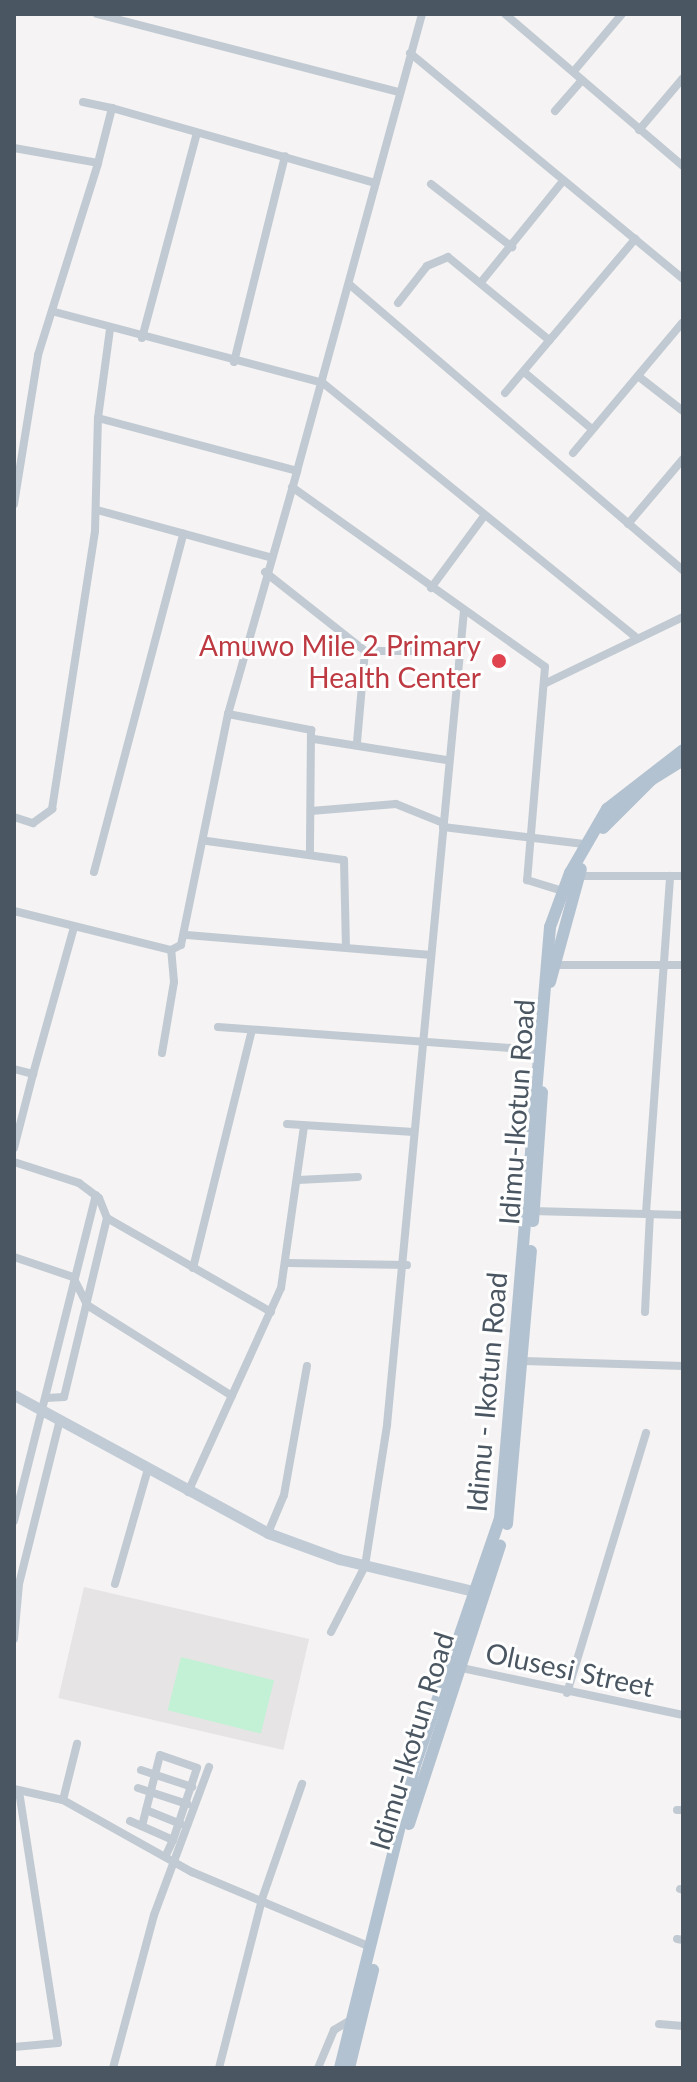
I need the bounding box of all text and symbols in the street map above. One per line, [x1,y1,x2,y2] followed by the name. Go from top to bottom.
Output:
[199,628,481,694] place label: Amuwo Mile 2 Primary Health Center
[488,650,510,672] marker: Amuwo Mile 2 Primary Health Center
[491,998,541,1226] street label: Idimu-Ikotun Road
[459,1271,513,1513] street label: Idimu - Ikotun Road
[362,1628,460,1854] street label: Idimu-Ikotun Road
[483,1635,657,1703] street label: Olusesi Street

